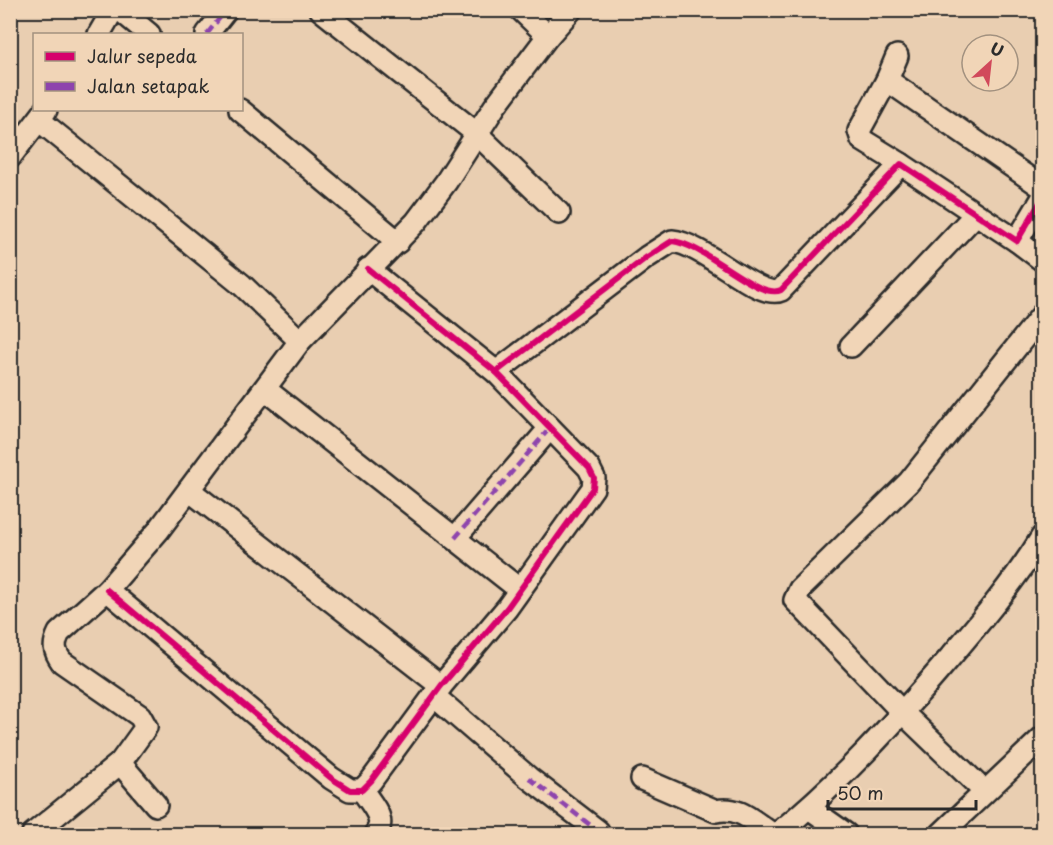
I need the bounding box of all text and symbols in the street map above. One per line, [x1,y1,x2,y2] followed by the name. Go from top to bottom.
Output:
[33,33,243,111] legend
[960,33,1020,93] north arrow
[986,35,1008,62] text: U
[87,42,197,69] text: Jalur sepeda
[87,72,209,99] text: Jalan setapak
[828,773,976,811] scale bar
[837,779,884,806] text: 50 m

